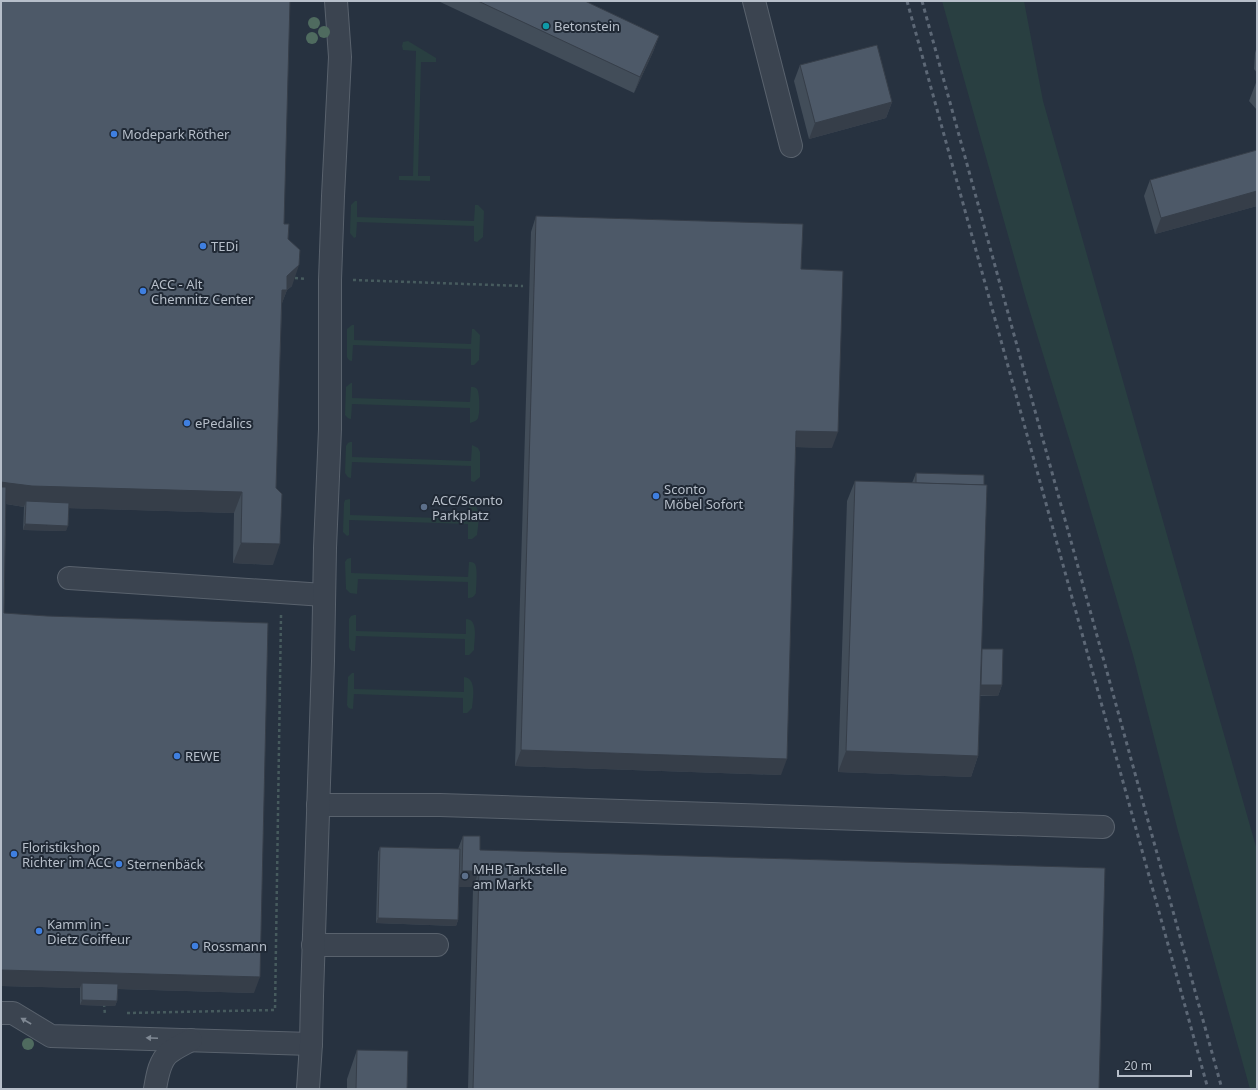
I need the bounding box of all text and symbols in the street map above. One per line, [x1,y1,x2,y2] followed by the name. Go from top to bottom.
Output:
[554,17,620,35] place label: Betonstein
[541,21,551,31] marker: Betonstein
[122,125,230,143] place label: Modepark Röther
[109,129,119,139] marker: Modepark Röther
[211,237,238,255] place label: TEDi
[198,241,208,251] marker: TEDi
[151,275,254,308] place label: ACC - Alt Chemnitz Center
[138,286,148,296] marker: ACC - Alt Chemnitz Center
[195,414,252,432] place label: ePedalics
[182,418,192,428] marker: ePedalics
[664,480,743,513] place label: Sconto Möbel Sofort
[432,491,503,524] place label: ACC/Sconto Parkplatz
[651,491,661,501] marker: Sconto Möbel Sofort
[419,502,429,512] marker: ACC/Sconto Parkplatz
[185,747,220,765] place label: REWE
[172,751,182,761] marker: REWE
[22,838,112,871] place label: Floristikshop Richter im ACC
[9,849,19,859] marker: Floristikshop Richter im ACC
[127,855,203,873] place label: Sternenbäck
[114,859,124,869] marker: Sternenbäck
[473,860,567,893] place label: MHB Tankstelle am Markt
[460,871,470,881] marker: MHB Tankstelle am Markt
[47,915,131,948] place label: Kamm in - Dietz Coiffeur
[34,926,44,936] marker: Kamm in - Dietz Coiffeur
[203,937,267,955] place label: Rossmann
[190,941,200,951] marker: Rossmann
[20,1017,32,1024] one-way arrow
[146,1035,158,1042] one-way arrow
[1118,1052,1191,1078] scale bar
[1124,1057,1152,1074] text: 20 m

